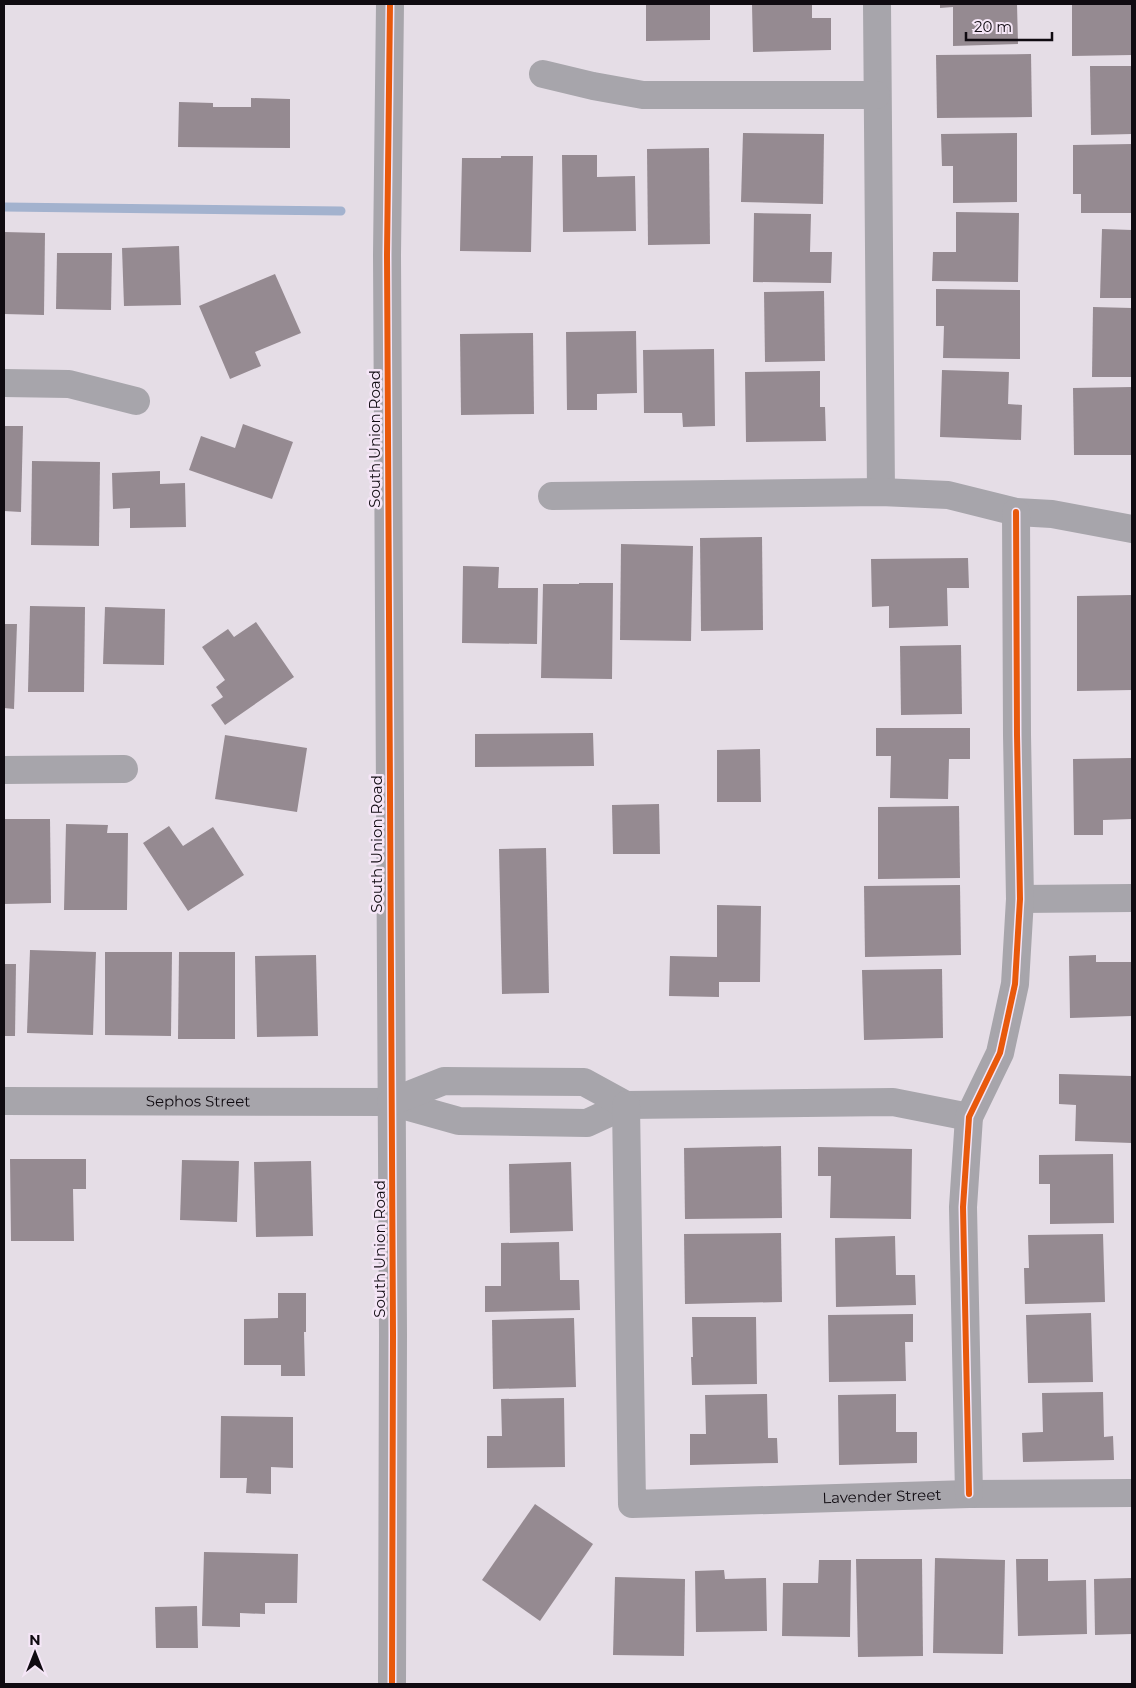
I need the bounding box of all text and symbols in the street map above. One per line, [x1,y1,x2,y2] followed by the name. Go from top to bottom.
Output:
[966,10,1052,42] scale bar
[974,17,1012,36] text: 20 m
[365,370,384,508] street label: South Union Road
[367,775,386,913] street label: South Union Road
[146,1091,250,1111] street label: Sephos Street
[370,1180,389,1318] street label: South Union Road
[822,1485,942,1507] street label: Lavender Street
[10,1628,60,1678] north arrow
[29,1631,41,1649] text: N

